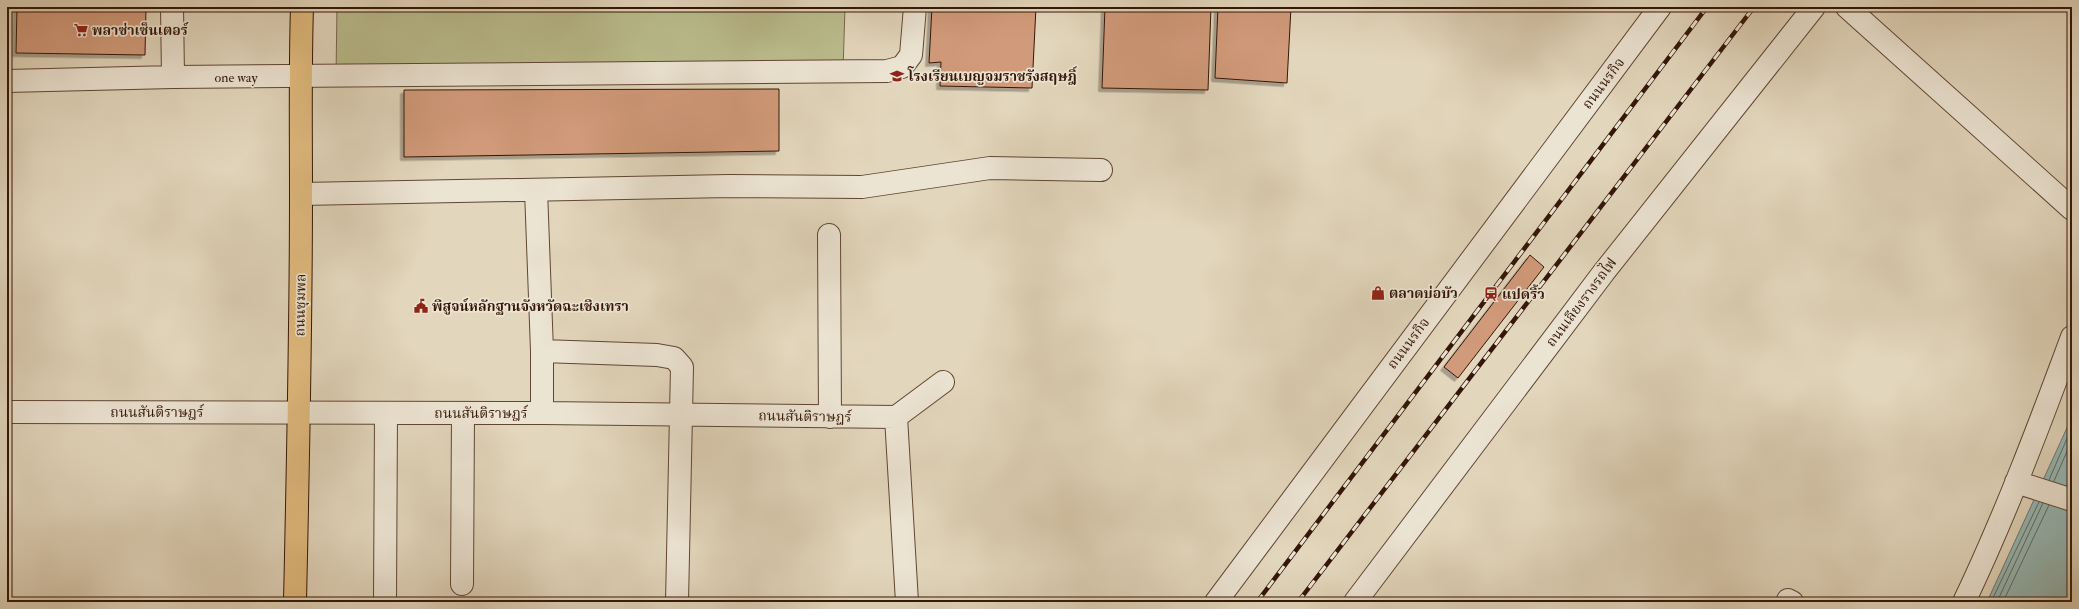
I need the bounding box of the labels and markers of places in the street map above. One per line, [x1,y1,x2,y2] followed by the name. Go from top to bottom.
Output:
[92,21,189,39] place label: พลาซ่าเซ็นเตอร์
[73,22,89,38] supermarket icon: พลาซ่าเซ็นเตอร์
[907,66,1078,85] place label: โรงเรียนเบญจมราชรังสฤษฎิ์
[889,68,905,84] school or university icon: โรงเรียนเบญจมราชรังสฤษฎิ์
[1502,284,1545,303] place label: แปดริ้ว
[1370,285,1386,301] shop icon: ตลาดบ่อบัว
[1389,285,1458,302] place label: ตลาดบ่อบัว
[1483,286,1499,302] station icon: แปดริ้ว
[432,297,629,315] place label: พิสูจน์หลักฐานจังหวัดฉะเชิงเทรา
[413,298,429,314] public building icon: พิสูจน์หลักฐานจังหวัดฉะเชิงเทรา

